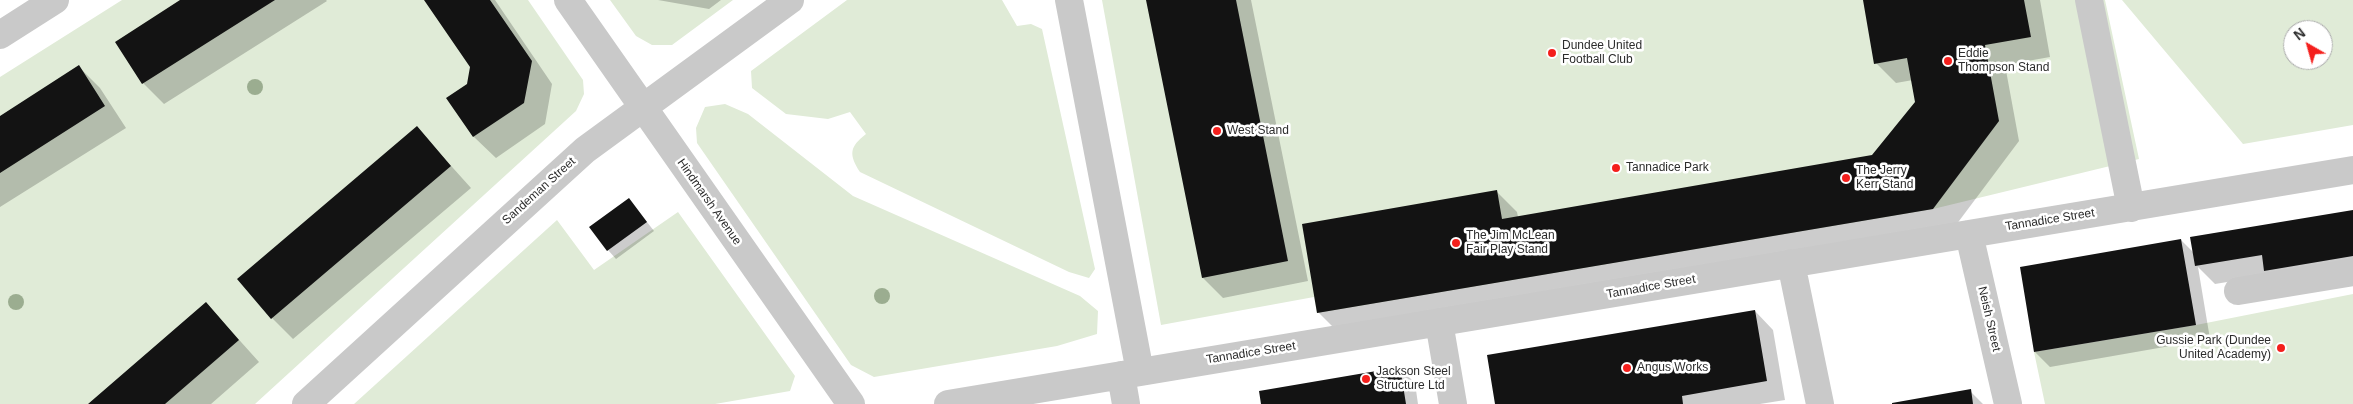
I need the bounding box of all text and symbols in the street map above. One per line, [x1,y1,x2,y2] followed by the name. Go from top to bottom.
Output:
[2283,20,2333,70] north arrow
[2290,25,2308,43] text: N
[1562,39,1642,67] place label: Dundee United Football Club
[1546,47,1558,59] marker: Dundee United Football Club
[1958,47,2049,75] place label: Eddie Thompson Stand
[1942,55,1954,67] marker: Eddie Thompson Stand
[1227,124,1289,138] place label: West Stand
[1211,125,1223,137] marker: West Stand
[499,154,579,228] street label: Sandeman Street
[674,156,744,248] street label: Hindmarsh Avenue
[1626,161,1709,175] place label: Tannadice Park
[1610,162,1622,174] marker: Tannadice Park
[1856,164,1913,192] place label: The Jerry Kerr Stand
[1840,172,1852,184] marker: The Jerry Kerr Stand
[2004,206,2096,234] street label: Tannadice Street
[1466,229,1555,257] place label: The Jim McLean Fair Play Stand
[1450,237,1462,249] marker: The Jim McLean Fair Play Stand
[1605,272,1697,302] street label: Tannadice Street
[1975,285,2003,353] street label: Neish Street
[2156,334,2271,362] place label: Gussie Park (Dundee United Academy)
[1205,339,1297,367] street label: Tannadice Street
[2275,342,2287,354] marker: Gussie Park (Dundee United Academy)
[1637,361,1708,375] place label: Angus Works
[1621,362,1633,374] marker: Angus Works
[1376,365,1451,393] place label: Jackson Steel Structure Ltd
[1360,373,1372,385] marker: Jackson Steel Structure Ltd

